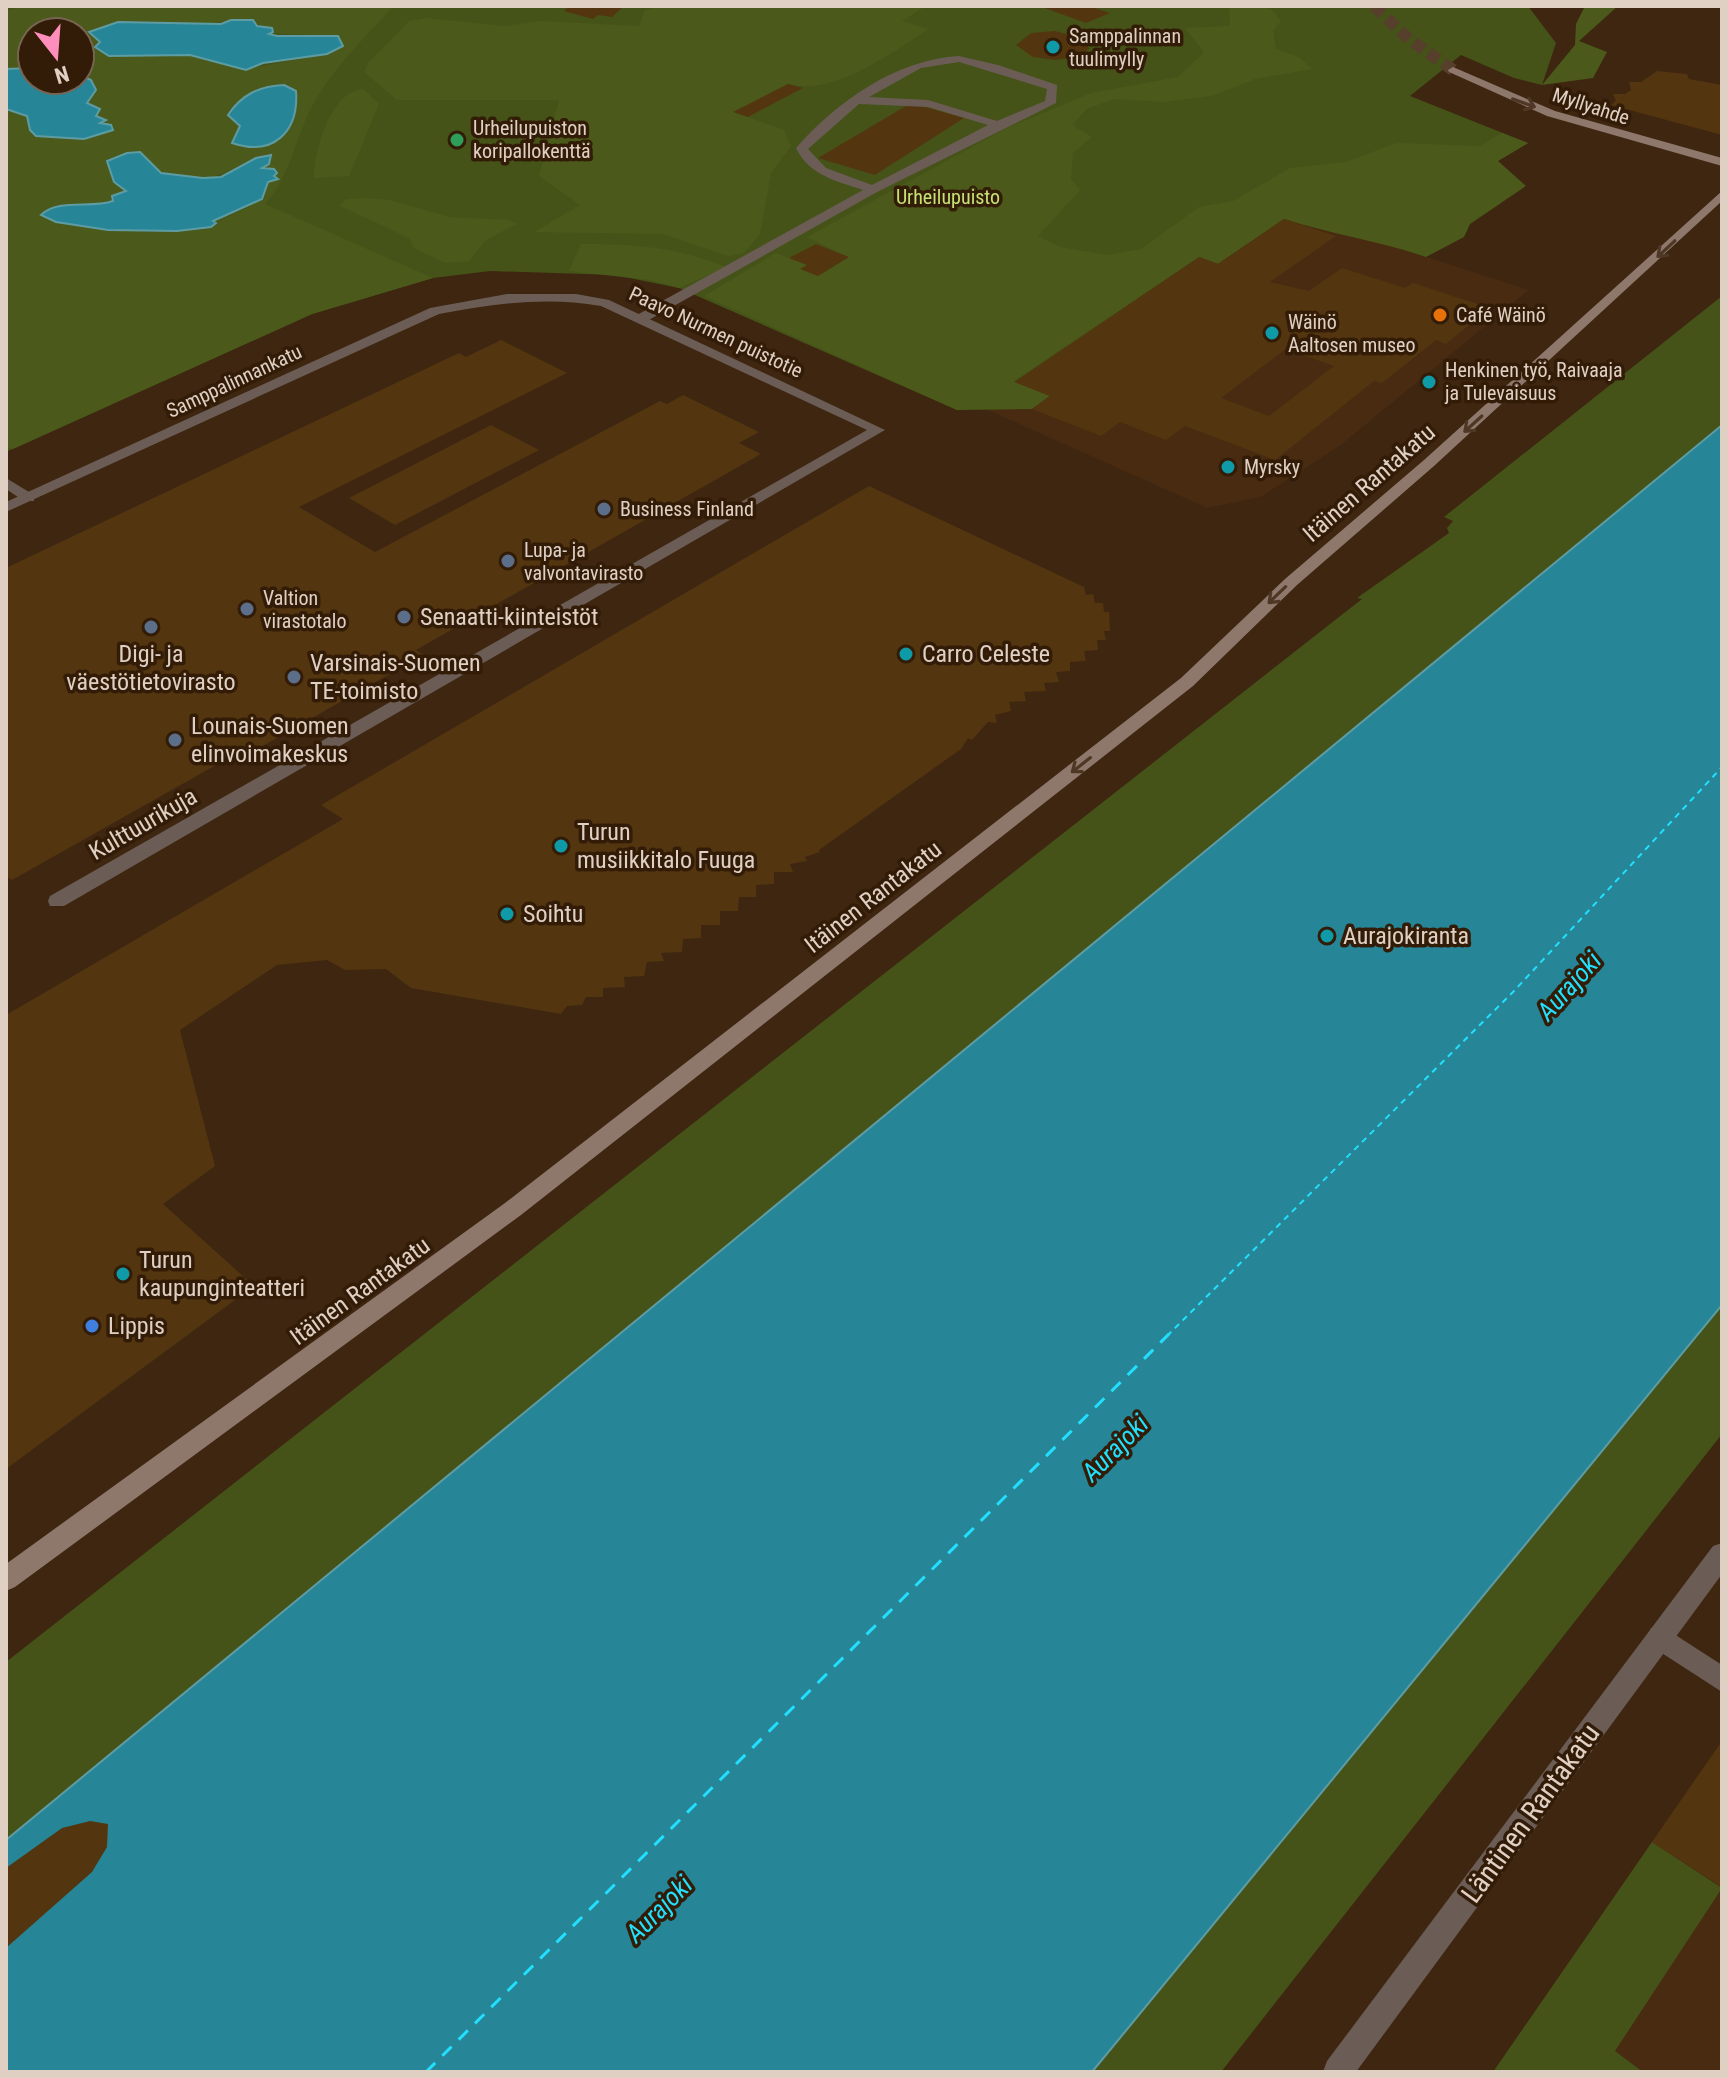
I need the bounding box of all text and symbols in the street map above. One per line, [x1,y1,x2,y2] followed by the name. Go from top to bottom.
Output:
[16,16,96,96] north arrow
[1069,24,1181,71] place label: Samppalinnan tuulimylly
[1044,38,1062,56] marker: Samppalinnan tuulimylly
[52,61,72,89] text: N
[1550,82,1632,130] street label: Myllyahde
[1511,97,1536,111] one-way arrow
[473,116,591,163] place label: Urheilupuiston koripallokenttä
[448,131,466,149] marker: Urheilupuiston koripallokenttä
[896,185,1000,209] park label: Urheilupuisto
[1656,239,1676,257] one-way arrow
[625,281,807,383] street label: Paavo Nurmen puistotie
[1456,303,1546,327] place label: Café Wäinö
[1431,306,1449,324] marker: Café Wäinö
[1288,310,1416,357] place label: Wäinö Aaltosen museo
[1263,324,1281,342] marker: Wäinö Aaltosen museo
[163,339,305,423] street label: Samppalinnankatu
[1444,358,1623,405] place label: Henkinen työ, Raivaaja ja Tulevaisuus
[1420,373,1438,391] marker: Henkinen työ, Raivaaja ja Tulevaisuus
[1463,414,1483,433] one-way arrow
[1297,418,1441,548] street label: Itäinen Rantakatu
[1244,455,1300,479] place label: Myrsky
[1219,458,1237,476] marker: Myrsky
[620,497,754,521] place label: Business Finland
[595,500,613,518] marker: Business Finland
[524,538,643,585] place label: Lupa- ja valvontavirasto
[499,552,517,570] marker: Lupa- ja valvontavirasto
[1267,585,1287,604] one-way arrow
[263,586,346,633] place label: Valtion virastotalo
[238,600,256,618] marker: Valtion virastotalo
[420,603,598,631] place label: Senaatti-kiinteistöt
[395,608,413,626] marker: Senaatti-kiinteistöt
[142,618,160,636] marker: Digi- ja väestötietovirasto
[66,640,236,696] place label: Digi- ja väestötietovirasto
[922,640,1050,668] place label: Carro Celeste
[897,645,915,663] marker: Carro Celeste
[310,649,481,705] place label: Varsinais-Suomen TE-toimisto
[285,668,303,686] marker: Varsinais-Suomen TE-toimisto
[191,712,349,768] place label: Lounais-Suomen elinvoimakeskus
[166,731,184,749] marker: Lounais-Suomen elinvoimakeskus
[1071,756,1092,773] one-way arrow
[84,782,202,866] street label: Kulttuurikuja
[577,818,755,874] place label: Turun musiikkitalo Fuuga
[799,835,947,959] street label: Itäinen Rantakatu
[552,837,570,855] marker: Turun musiikkitalo Fuuga
[523,900,583,928] place label: Soihtu
[498,905,516,923] marker: Soihtu
[1343,922,1469,950] place label: Aurajokiranta
[1318,927,1336,945] marker: Aurajokiranta
[1530,946,1607,1027] water label: Aurajoki
[285,1231,435,1351] street label: Itäinen Rantakatu
[139,1246,305,1302] place label: Turun kaupunginteatteri
[114,1265,132,1283] marker: Turun kaupunginteatteri
[108,1312,165,1340] place label: Lippis
[83,1317,101,1335] marker: Lippis
[1075,1409,1154,1488] water label: Aurajoki
[1454,1717,1606,1909] street label: Läntinen Rantakatu
[619,1870,698,1949] water label: Aurajoki

